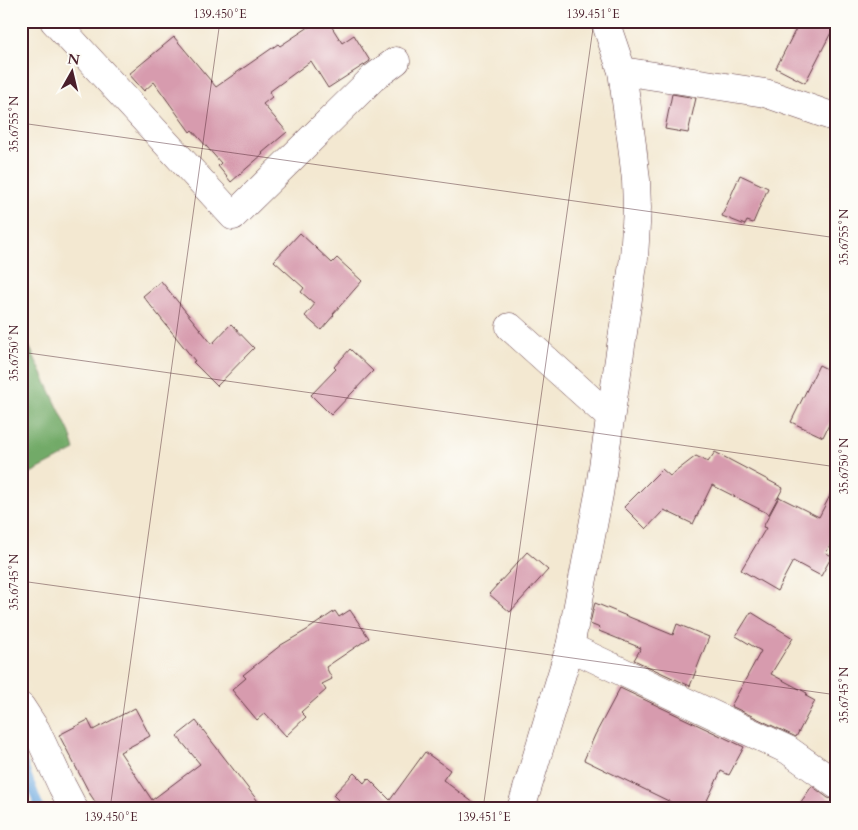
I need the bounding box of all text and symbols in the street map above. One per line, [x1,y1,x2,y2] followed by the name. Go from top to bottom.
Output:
[193,6,247,22] text: 139.450°E
[566,6,620,22] text: 139.451°E
[48,48,98,98] north arrow
[66,49,81,70] text: N
[6,95,22,152] text: 35.6755°N
[836,208,852,265] text: 35.6755°N
[6,324,22,381] text: 35.6750°N
[836,437,852,494] text: 35.6750°N
[6,553,22,610] text: 35.6745°N
[836,666,852,723] text: 35.6745°N
[84,809,138,825] text: 139.450°E
[457,809,511,825] text: 139.451°E

